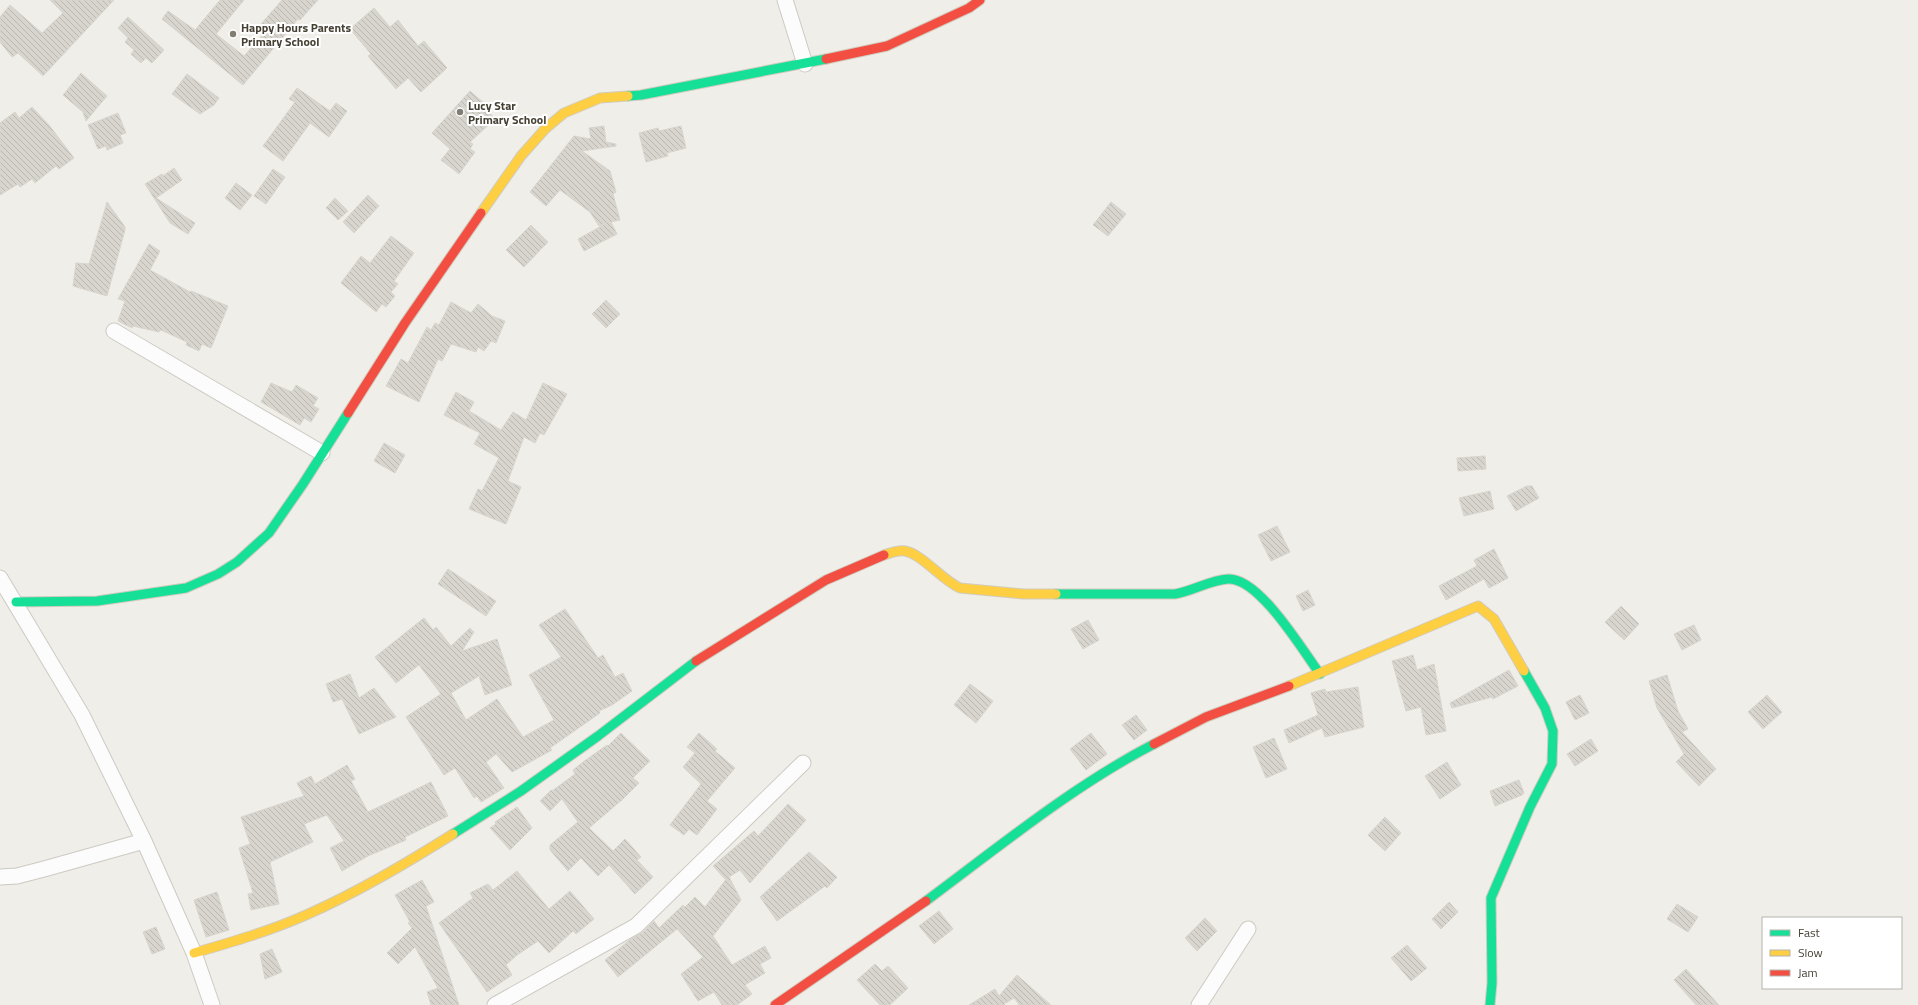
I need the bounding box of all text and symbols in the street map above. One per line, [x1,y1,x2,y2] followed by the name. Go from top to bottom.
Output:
[241,18,351,51] place label: Happy Hours Parents Primary School
[228,29,238,39] marker: Happy Hours Parents Primary School
[468,96,546,129] place label: Lucy Star Primary School
[455,107,465,117] marker: Lucy Star Primary School
[1762,917,1902,989] legend
[1798,923,1821,942] text: Fast
[1798,943,1823,962] text: Slow
[1798,963,1818,982] text: Jam

